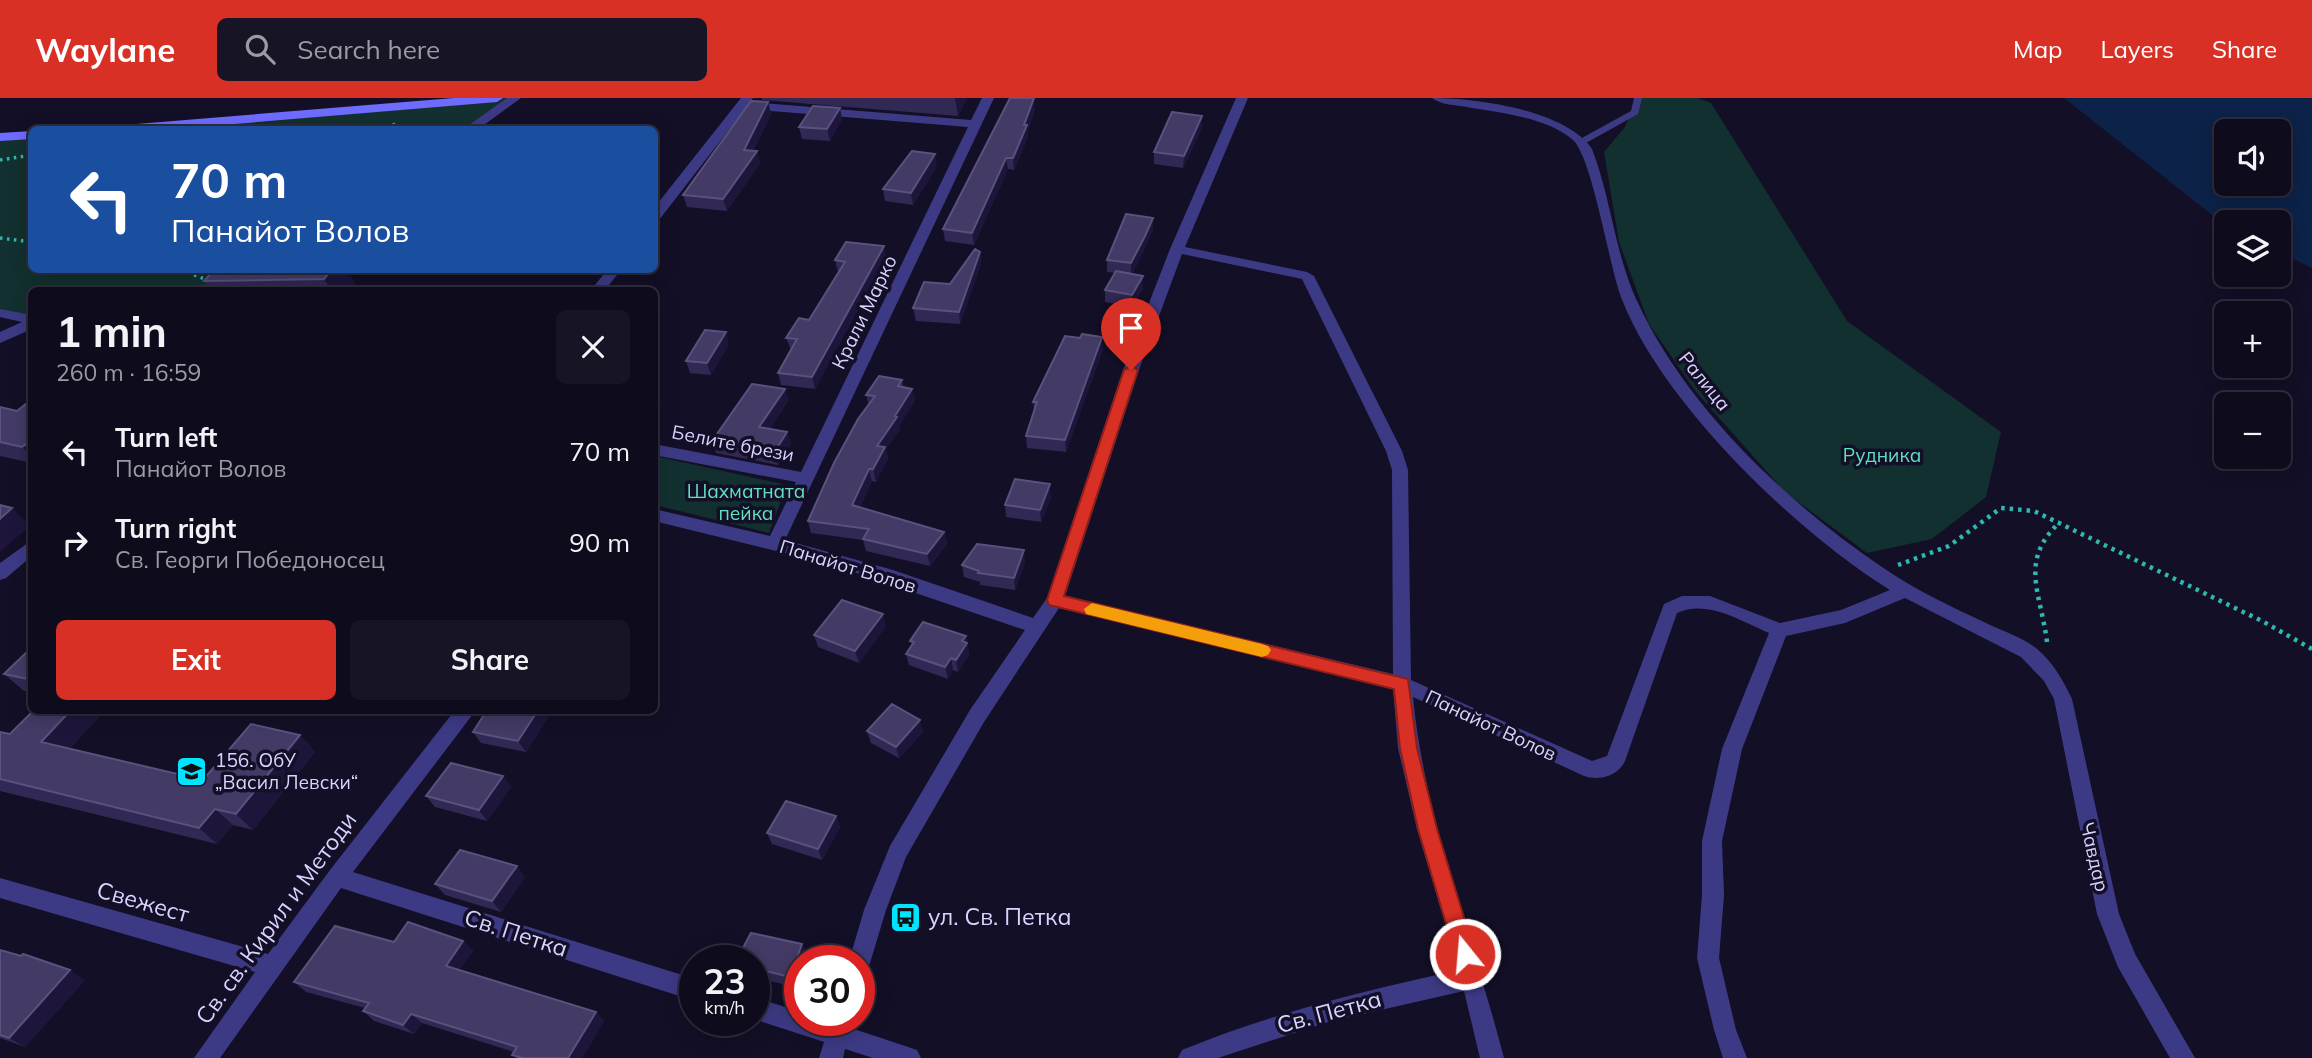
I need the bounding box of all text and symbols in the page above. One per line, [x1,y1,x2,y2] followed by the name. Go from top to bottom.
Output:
[217,18,707,81] search box
[35,29,175,70] text: Waylane
[241,30,279,68] icon: search
[297,33,440,66] text: Search here
[2013,34,2062,64] text: Map
[2100,34,2174,64] text: Layers
[2212,34,2277,64] text: Share
[2214,119,2291,469] map controls
[2214,119,2291,196] button: sound
[171,149,287,210] text: 70 m
[56,154,147,245] icon: left
[171,210,409,250] text: Панайот Волов
[2214,210,2291,287] button: layers
[826,251,902,373] street label: Крали Марко
[1101,298,1161,370] pin
[2214,301,2291,378] button: +
[56,305,167,358] text: 1 min
[1112,309,1150,347] icon: arrive
[556,310,630,384] button: close
[1674,346,1736,416] street label: Ралица
[56,358,201,387] text: 260 m · 16:59
[2214,392,2291,469] button: −
[670,419,796,467] street label: Белите брези
[115,421,217,454] text: Turn left
[56,433,94,471] icon: left
[569,435,630,468] text: 70 m
[1843,443,1921,467] park label: Рудника
[115,454,286,483] text: Панайот Волов
[687,479,805,525] park label: Шахматната пейка
[115,512,236,545] text: Turn right
[56,524,94,562] icon: right
[569,526,630,559] text: 90 m
[777,534,919,598] street label: Панайот Волов
[115,545,385,574] text: Св. Георги Победоносец
[56,620,336,700] button: Exit
[350,620,630,700] button: Share
[1422,684,1560,766] street label: Панайот Волов
[215,748,358,794] place label: 156. ОбУ „Васил Левски“
[175,754,209,788] school or university icon: 156. ОбУ „Васил Левски“
[189,806,362,1029] street label: Св. св. Кирил и Методи
[2075,820,2115,894] street label: Чавдар
[94,875,193,929] street label: Свежест
[888,900,922,934] bus stop icon: ул. Св. Петка
[461,902,572,963] street label: Св. Петка
[928,902,1072,931] place label: ул. Св. Петка
[1428,917,1502,991] position arrow
[784,945,875,1036] speed limit sign: 30
[703,959,746,1003] text: 23
[1273,984,1384,1039] street label: Св. Петка
[704,996,745,1019] text: km/h

